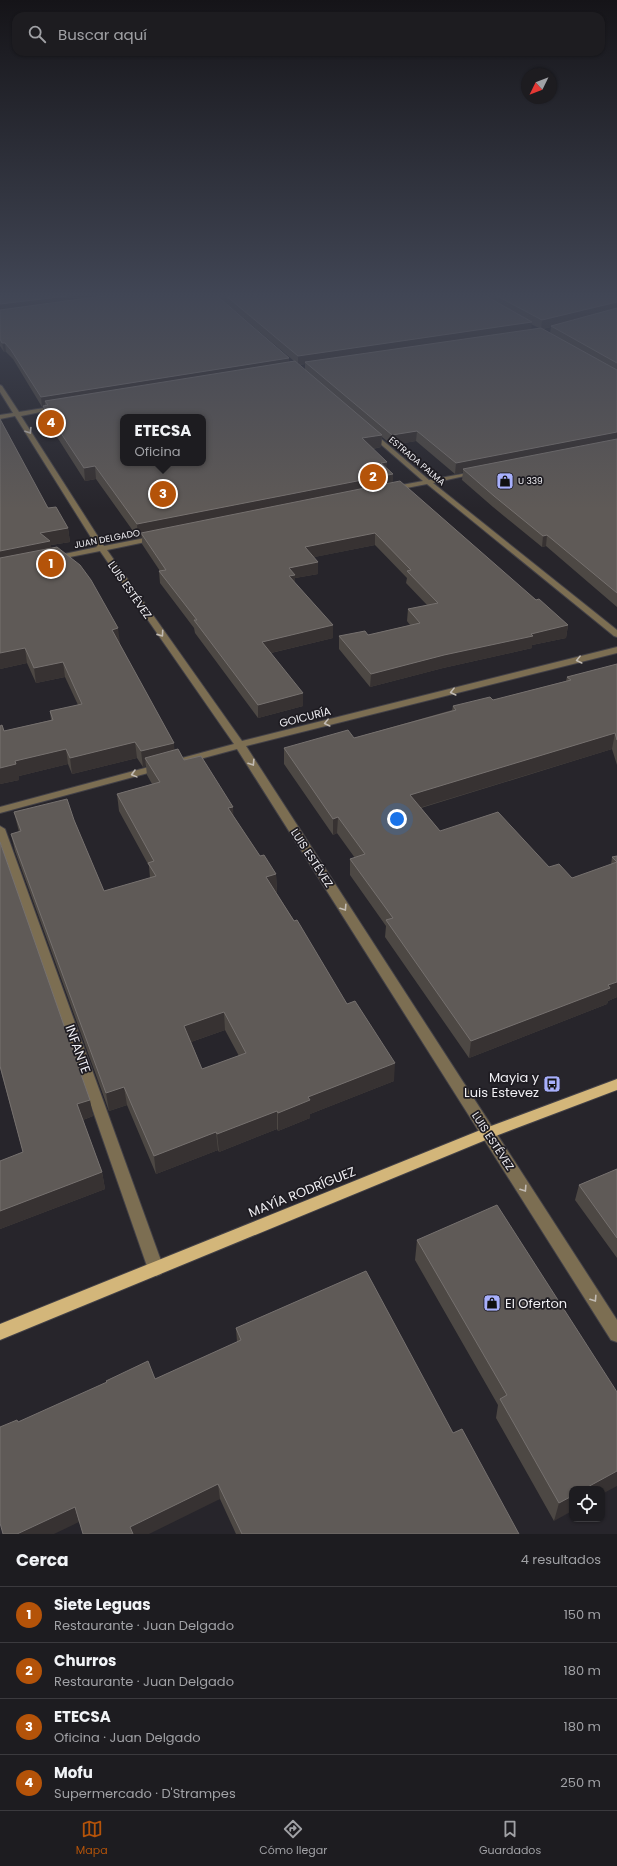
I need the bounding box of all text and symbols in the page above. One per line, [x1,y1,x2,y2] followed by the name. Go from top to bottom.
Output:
[12,12,605,56] search box
[26,23,48,45] icon: search
[58,24,147,45] text: Buscar aquí
[521,68,557,104] north arrow
[38,408,64,438] pin: 4
[120,414,206,466] popup
[135,420,191,441] text: ETECSA
[24,427,32,434] one-way arrow
[386,434,448,488] street label: ESTRADA PALMA
[135,442,180,461] text: Oficina
[360,462,386,492] pin: 2
[495,471,515,491] shop icon: U 339
[518,475,543,487] place label: U 339
[150,479,176,509] pin: 3
[73,527,141,551] street label: JUAN DELGADO
[38,549,64,579] pin: 1
[104,558,156,622] street label: LUIS ESTÉVEZ
[156,629,163,636] one-way arrow
[576,655,582,663] one-way arrow
[450,687,456,695] one-way arrow
[278,703,333,731] street label: GOICURÍA
[324,719,330,727] one-way arrow
[247,759,254,766] one-way arrow
[130,769,137,778] one-way arrow
[387,809,407,829] your location
[287,826,337,890] street label: LUIS ESTÉVEZ
[340,904,347,911] one-way arrow
[60,1022,96,1076] street label: INFANTE
[464,1068,540,1102] place label: Mayia y Luis Estevez
[542,1074,562,1094] bus stop icon: Mayia y Luis Estevez
[468,1109,518,1173] street label: LUIS ESTÉVEZ
[246,1162,358,1222] street label: MAYÍA RODRÍGUEZ
[520,1185,527,1192] one-way arrow
[482,1293,502,1313] shop icon: El Oferton
[505,1294,567,1313] place label: El Oferton
[590,1295,597,1302] one-way arrow
[569,1486,605,1522] map controls
[569,1486,605,1522] button: locate
[16,1548,69,1572] text: Cerca
[521,1550,601,1569] text: 4 resultados
[54,1594,151,1615] text: Siete Leguas
[27,1605,31,1624] text: 1
[564,1605,601,1624] text: 150 m
[54,1616,234,1635] text: Restaurante · Juan Delgado
[54,1650,116,1671] text: Churros
[25,1661,33,1680] text: 2
[564,1661,601,1680] text: 180 m
[54,1672,234,1691] text: Restaurante · Juan Delgado
[54,1706,111,1727] text: ETECSA
[25,1717,33,1736] text: 3
[564,1717,601,1736] text: 180 m
[54,1728,201,1747] text: Oficina · Juan Delgado
[54,1762,93,1783] text: Mofu
[25,1773,33,1792] text: 4
[560,1773,601,1792] text: 250 m
[54,1784,236,1803] text: Supermercado · D'Strampes
[76,1818,108,1859] tab: Mapa
[259,1818,327,1859] tab: Cómo llegar
[479,1818,541,1859] tab: Guardados

